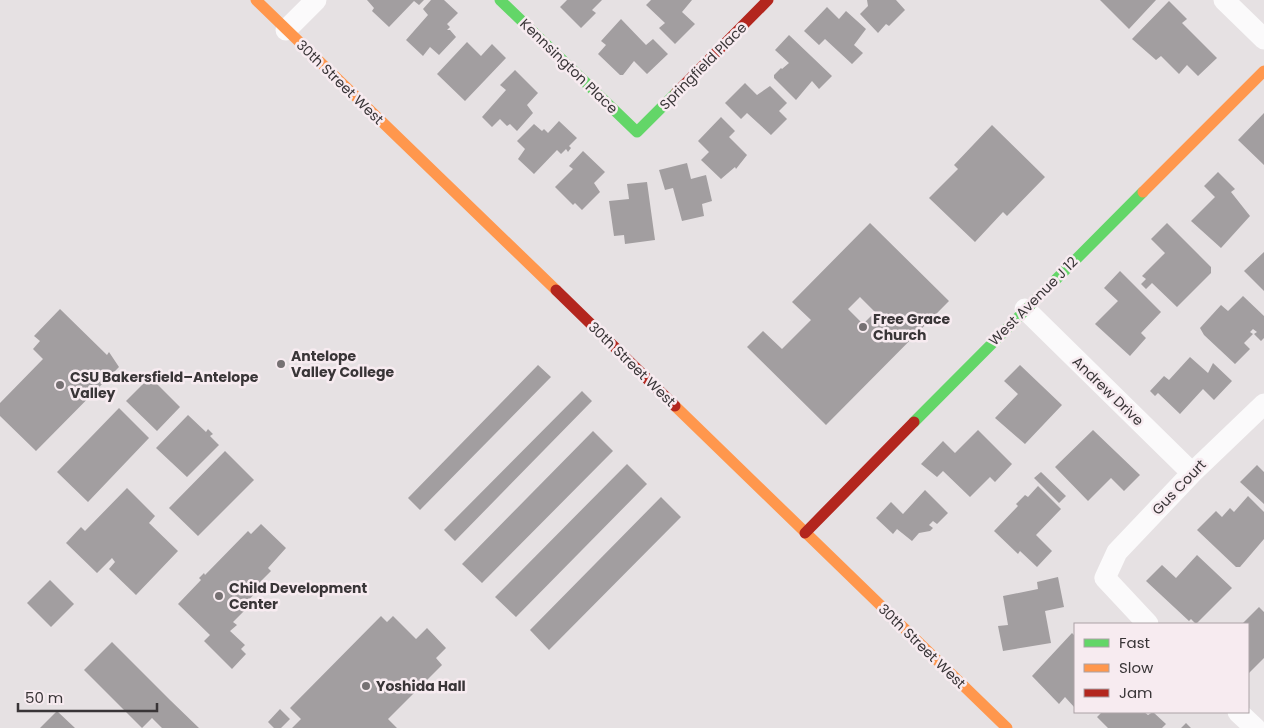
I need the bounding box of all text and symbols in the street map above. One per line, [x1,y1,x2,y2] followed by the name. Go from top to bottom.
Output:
[516,14,623,118] street label: Kennsington Place
[655,18,751,114] street label: Springfield Place
[292,35,388,129] street label: 30th Street West
[984,252,1082,350] street label: West Avenue J 12
[873,309,951,345] place label: Free Grace Church
[584,317,680,411] street label: 30th Street West
[857,321,869,333] marker: Free Grace Church
[291,346,394,382] place label: Antelope Valley College
[1068,352,1148,430] street label: Andrew Drive
[275,358,287,370] marker: Antelope Valley College
[70,367,259,403] place label: CSU Bakersfield–Antelope Valley
[54,379,66,391] marker: CSU Bakersfield–Antelope Valley
[1148,455,1210,519] street label: Gus Court
[229,578,367,614] place label: Child Development Center
[213,590,225,602] marker: Child Development Center
[874,599,970,693] street label: 30th Street West
[1074,623,1249,713] legend
[1119,632,1150,653] text: Fast
[1119,657,1154,678] text: Slow
[376,676,466,696] place label: Yoshida Hall
[18,680,156,712] scale bar
[360,680,372,692] marker: Yoshida Hall
[1119,682,1153,703] text: Jam
[25,687,63,708] text: 50 m

